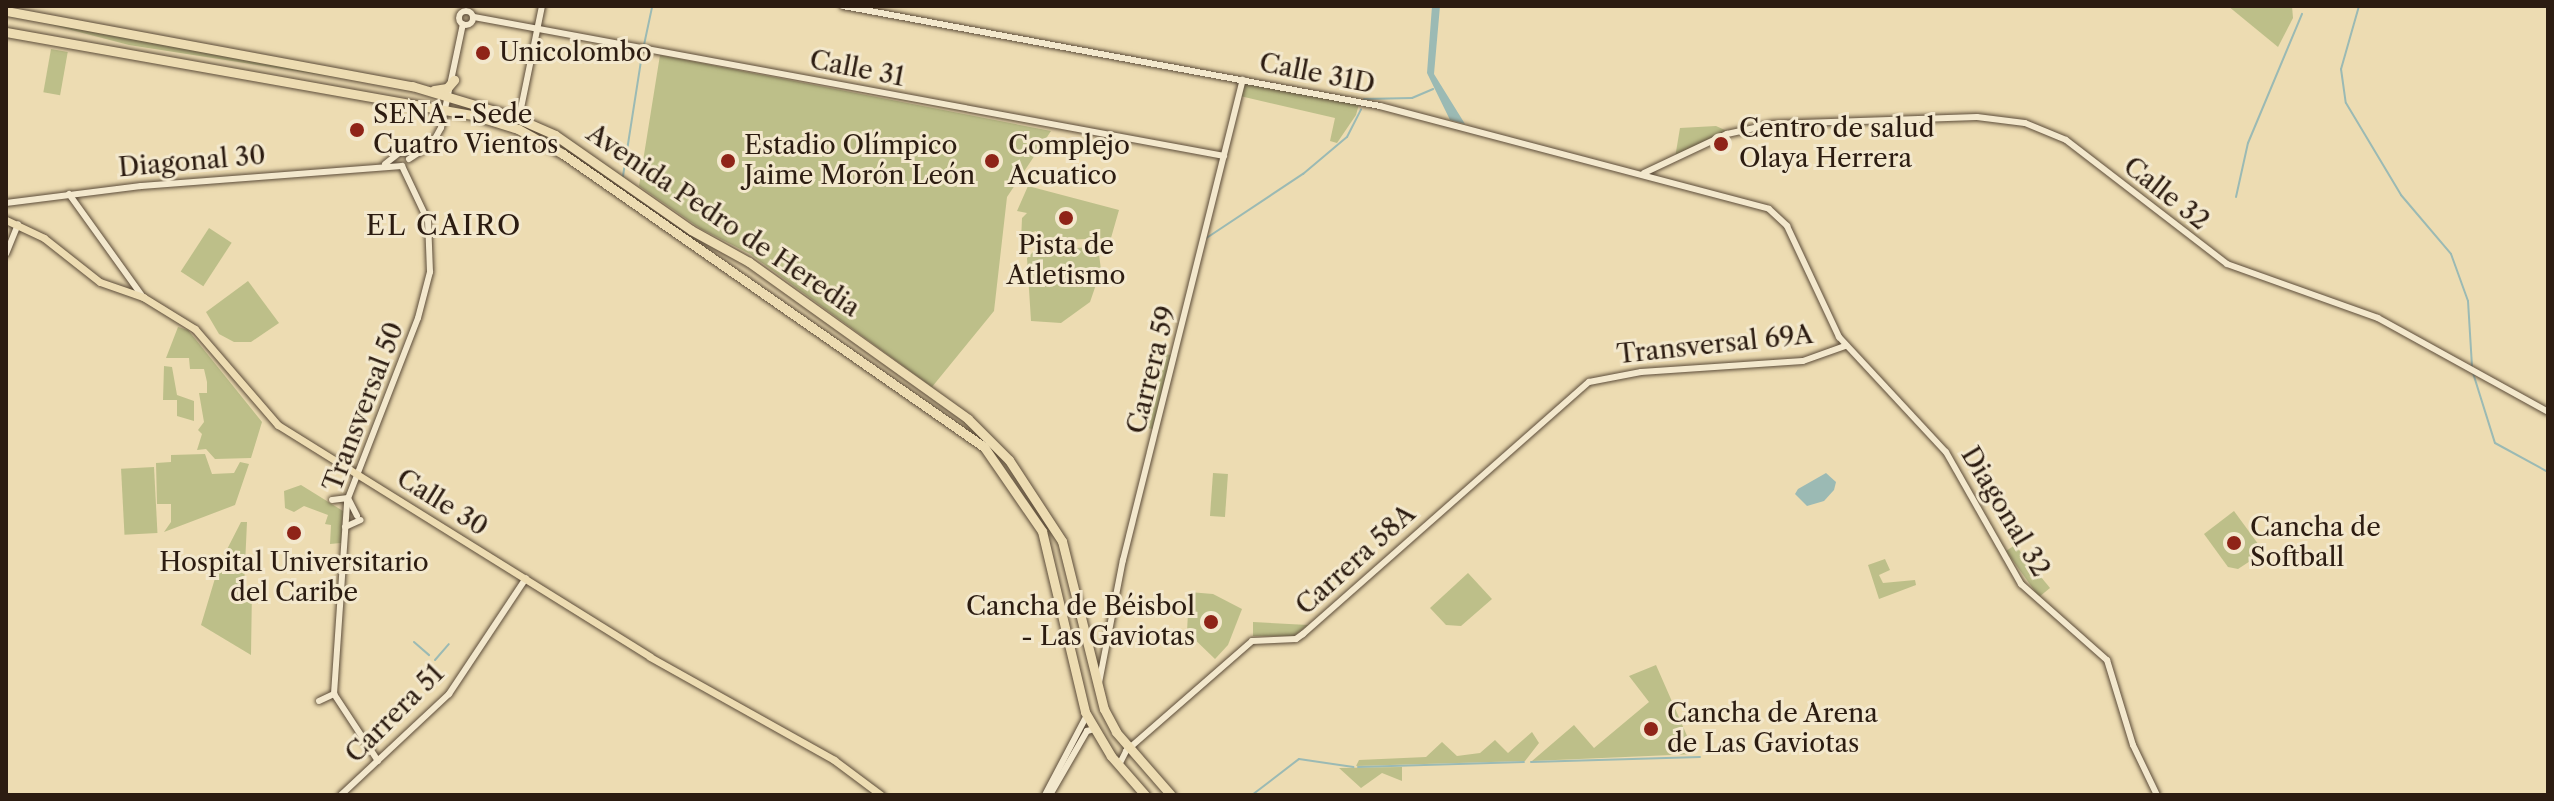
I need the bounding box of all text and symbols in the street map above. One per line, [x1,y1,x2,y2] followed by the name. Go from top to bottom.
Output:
[499,37,652,69] place label: Unicolombo
[474,44,492,62] marker: Unicolombo
[807,45,907,93] street label: Calle 31
[1257,48,1377,100] street label: Calle 31D
[373,99,559,160] place label: SENA - Sede Cuatro Vientos
[1739,113,1934,174] place label: Centro de salud Olaya Herrera
[580,118,866,324] street label: Avenida Pedro de Heredia
[348,121,366,139] marker: SENA - Sede Cuatro Vientos
[744,130,975,192] place label: Estadio Olímpico Jaime Morón León
[1008,130,1130,192] place label: Complejo Acuatico
[1710,133,1732,155] marker: Centro de salud Olaya Herrera
[117,140,267,184] street label: Diagonal 30
[2117,151,2215,237] street label: Calle 32
[719,152,737,170] marker: Estadio Olímpico Jaime Morón León
[983,152,1001,170] marker: Complejo Acuatico
[365,208,523,242] district label: EL CAIRO
[1057,209,1075,227] marker: Pista de Atletismo
[1006,230,1126,292] place label: Pista de Atletismo
[1121,303,1183,437] street label: Carrera 59
[317,318,411,496] street label: Transversal 50
[1615,319,1815,371] street label: Transversal 69A
[1954,441,2056,583] street label: Diagonal 32
[391,463,493,543] street label: Calle 30
[1290,498,1422,622] street label: Carrera 58A
[2250,512,2381,574] place label: Cancha de Softball
[283,522,305,544] marker: Hospital Universitario del Caribe
[2225,534,2243,552] marker: Cancha de Softball
[159,547,429,608] place label: Hospital Universitario del Caribe
[966,591,1195,652] place label: Cancha de Béisbol - Las Gaviotas
[1202,613,1220,631] marker: Cancha de Béisbol - Las Gaviotas
[339,658,451,770] street label: Carrera 51
[1667,698,1879,760] place label: Cancha de Arena de Las Gaviotas
[1642,720,1660,738] marker: Cancha de Arena de Las Gaviotas

